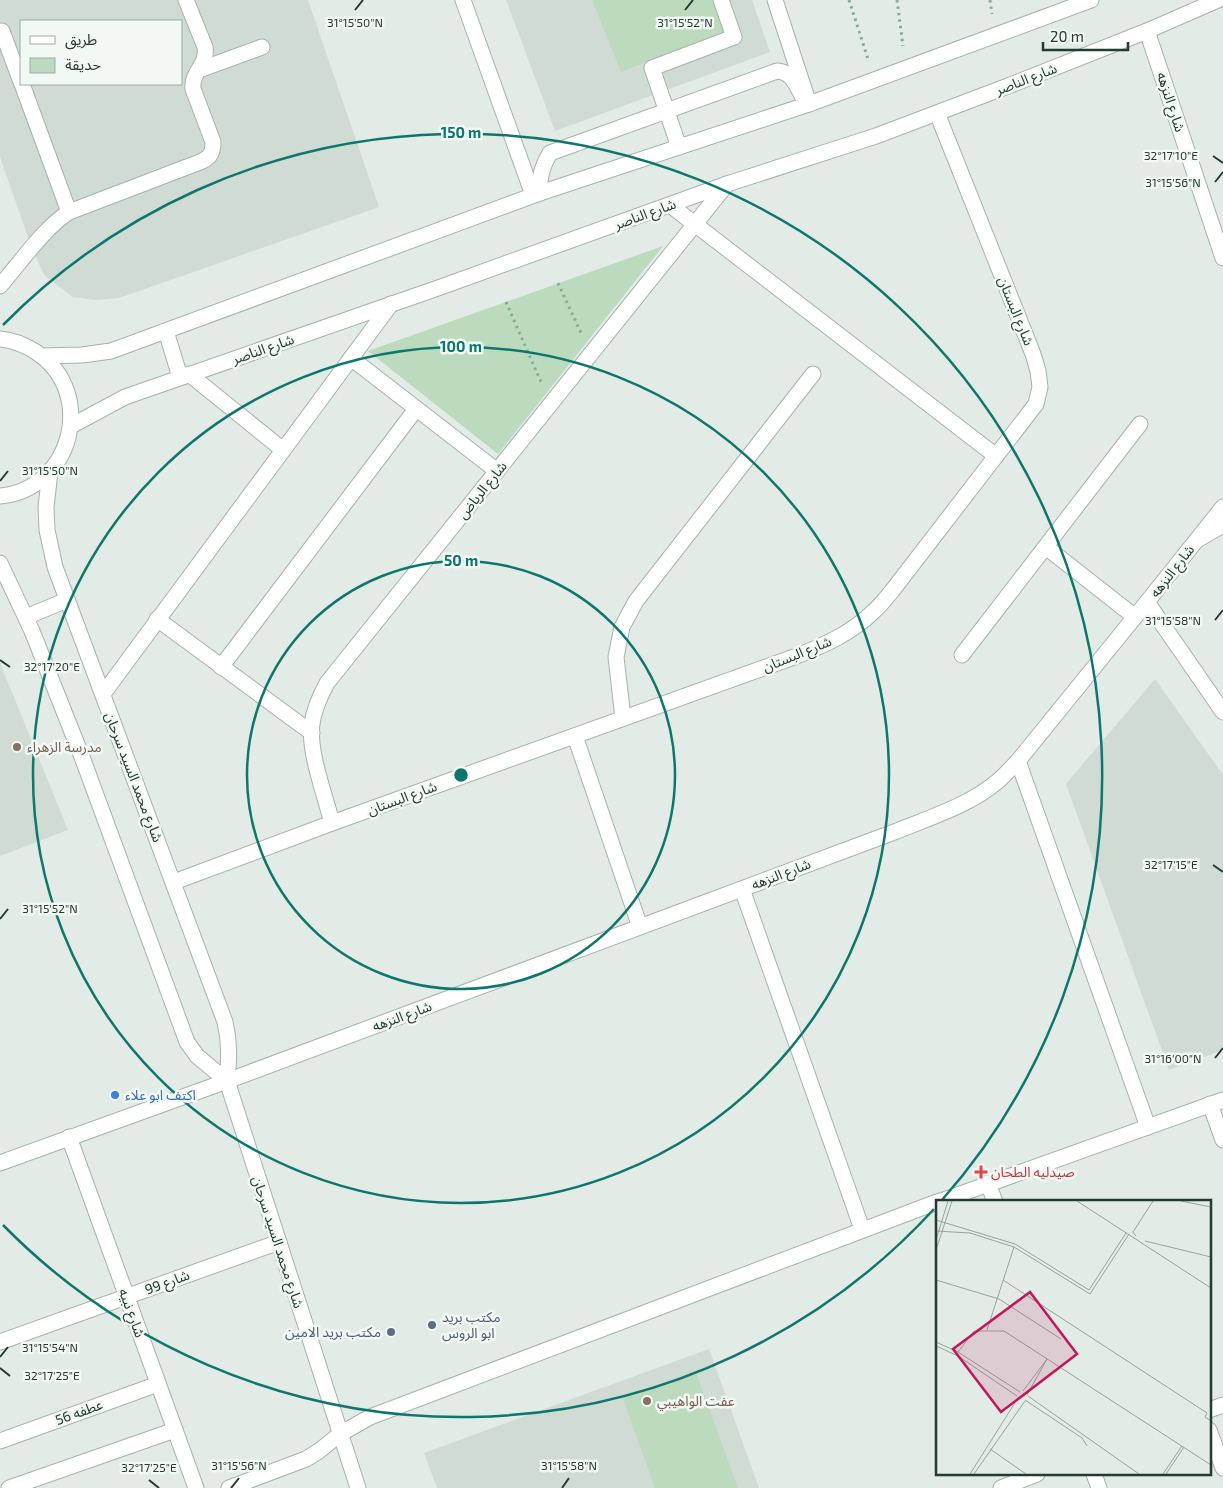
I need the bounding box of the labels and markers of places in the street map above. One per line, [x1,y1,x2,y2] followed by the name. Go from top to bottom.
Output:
[27,738,102,756] place label: مدرسة الزهراء
[11,741,23,753] marker: مدرسة الزهراء
[452,766,470,784] centre of rings
[125,1086,196,1104] place label: اكتف ابو علاء
[109,1089,121,1101] marker: اكتف ابو علاء
[991,1163,1075,1181] place label: صيدليه الطحان
[975,1166,987,1178] marker: صيدليه الطحان
[442,1308,501,1342] place label: مكتب بريد ابو الروس
[426,1319,438,1331] marker: مكتب بريد ابو الروس
[285,1323,381,1341] place label: مكتب بريد الامين
[385,1326,397,1338] marker: مكتب بريد الامين
[657,1392,735,1412] place label: عفت الواهيبي
[641,1395,653,1407] marker: عفت الواهيبي

